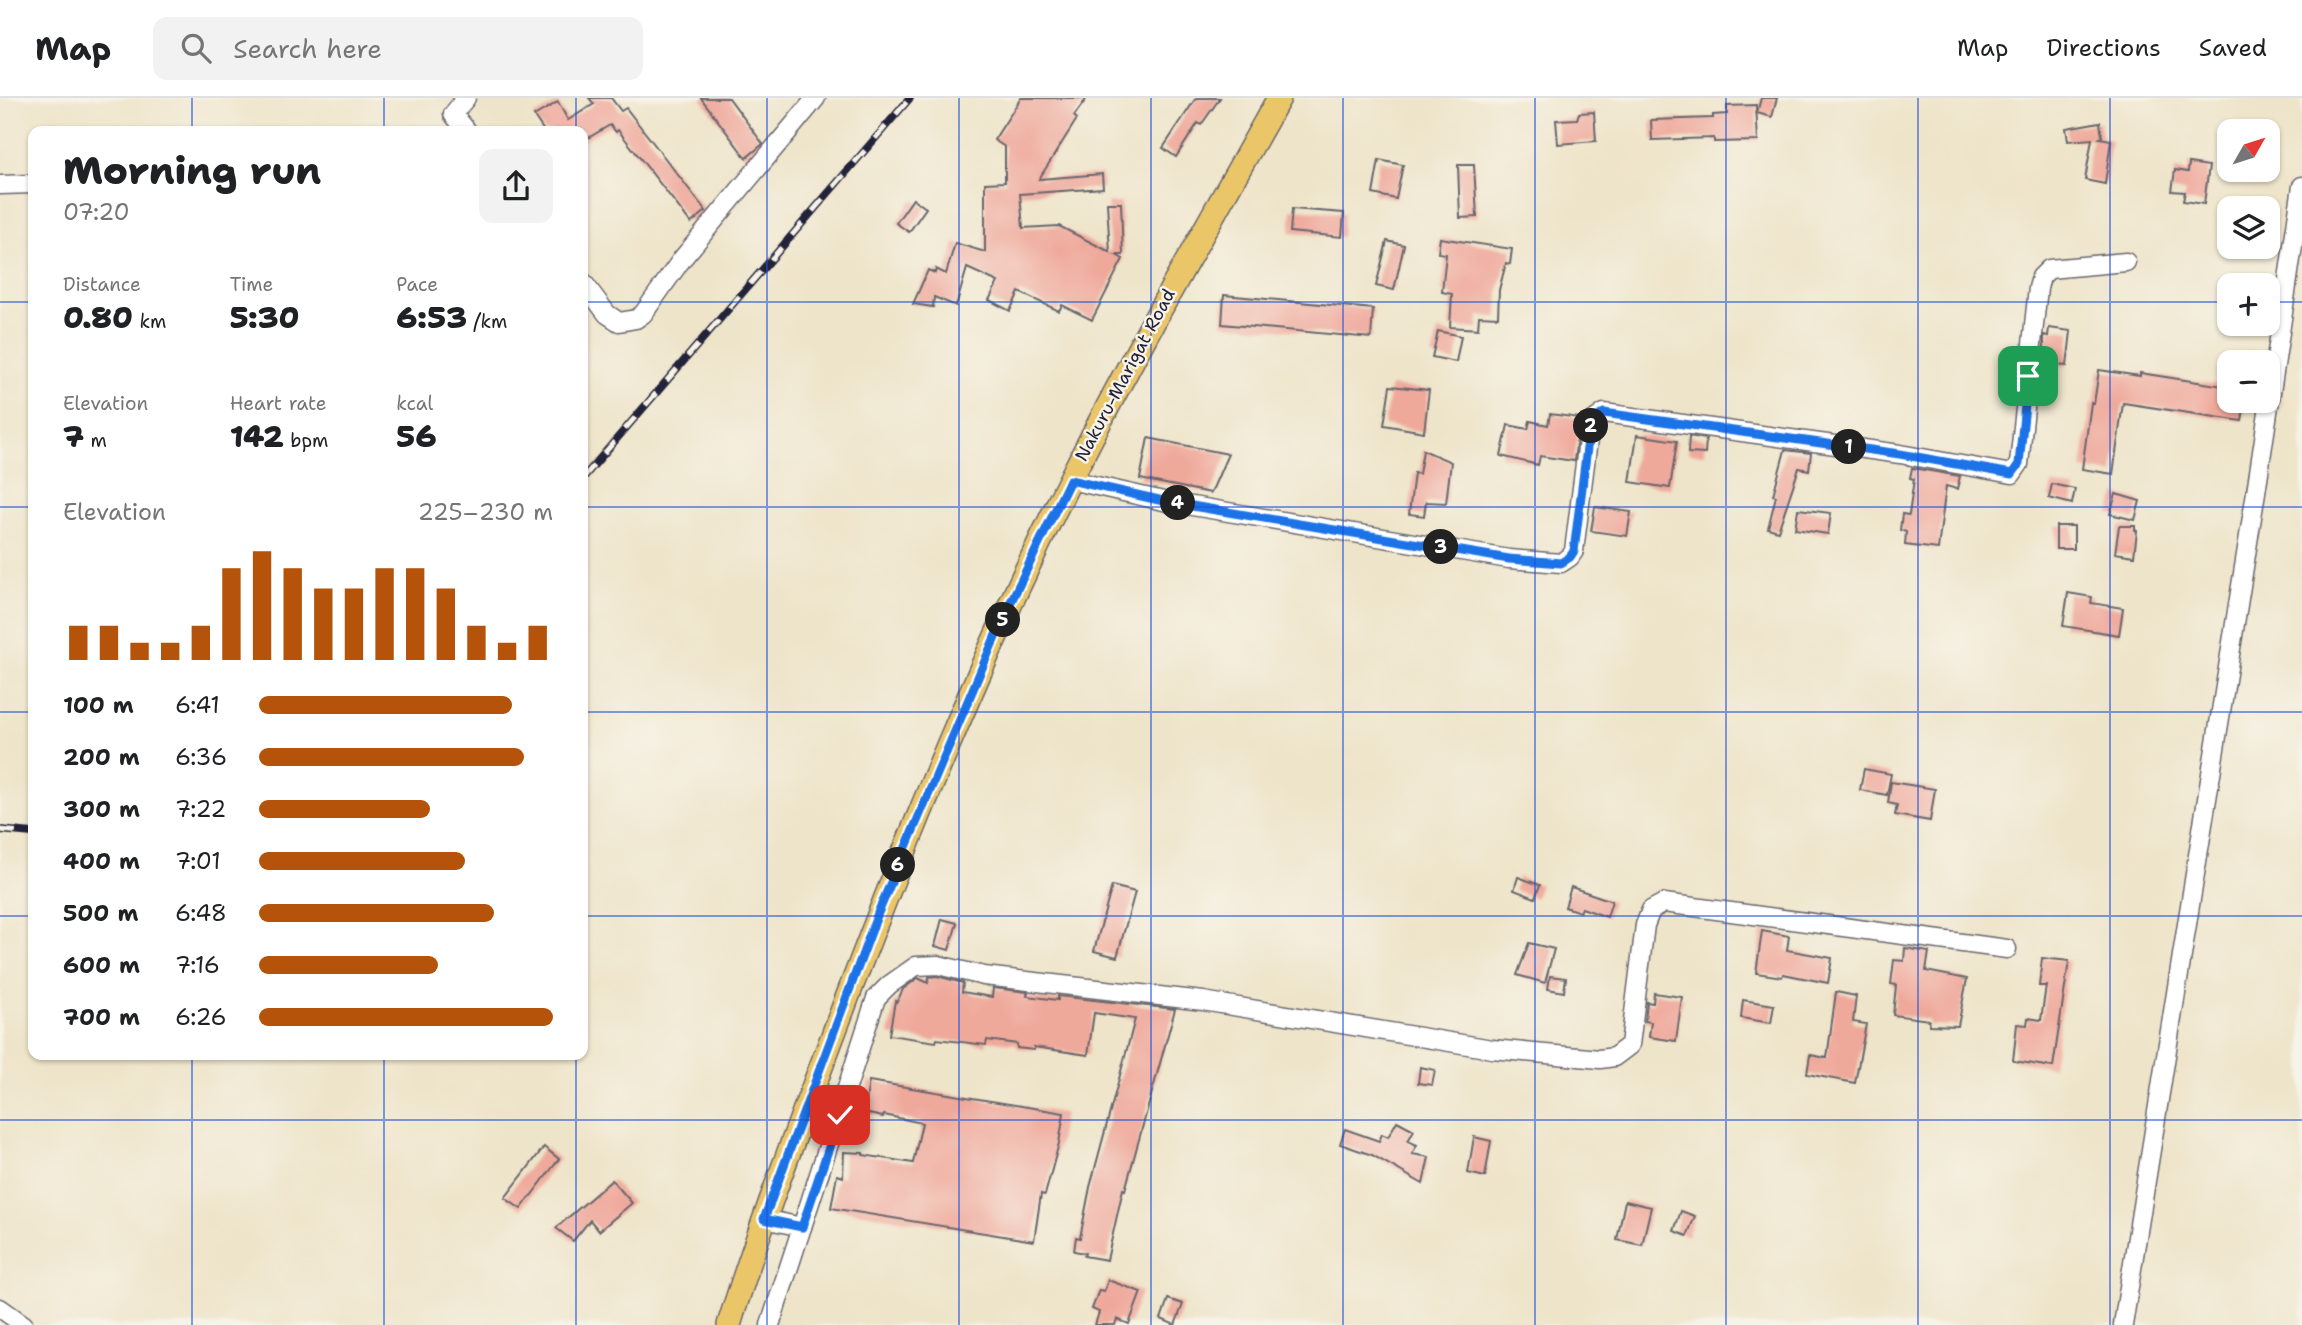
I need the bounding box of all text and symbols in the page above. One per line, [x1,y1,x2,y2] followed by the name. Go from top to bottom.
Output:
[153,17,643,80] search box
[35,26,111,71] text: Map
[177,29,215,67] icon: search
[233,31,382,66] text: Search here
[1957,32,2008,64] text: Map
[2046,32,2161,64] text: Directions
[2199,32,2267,64] text: Saved
[2217,119,2280,182] north arrow
[2217,119,2280,413] map controls
[63,145,321,196] text: Morning run
[479,149,553,223] button: share
[2217,196,2280,259] button: layers
[63,197,130,227] text: 07:20
[63,272,141,297] text: Distance
[230,272,273,297] text: Time
[396,272,438,297] text: Pace
[2217,273,2280,336] button: +
[1069,284,1181,466] street label: Nakuru-Marigat Road
[63,297,133,338] text: 0.80
[230,297,299,338] text: 5:30
[396,297,467,338] text: 6:53
[133,309,166,334] text: km
[467,309,507,334] text: /km
[1998,346,2058,406] pin
[2217,350,2280,413] button: −
[2009,357,2047,395] icon: arrive
[63,391,148,416] text: Elevation
[230,391,326,416] text: Heart rate
[396,391,433,416] text: kcal
[1574,408,1608,444] pin: 2
[1584,413,1597,438] text: 2
[63,416,84,457] text: 7
[230,416,284,457] text: 142
[396,416,436,457] text: 56
[84,428,107,453] text: m
[284,428,329,453] text: bpm
[1832,430,1867,464] pin: 1
[1844,434,1853,459] text: 1
[1160,486,1196,520] pin: 4
[1171,490,1184,515] text: 4
[63,497,166,527] text: Elevation
[418,497,553,527] text: 225–230 m
[1424,530,1458,564] pin: 3
[1434,534,1447,559] text: 3
[986,602,1020,638] pin: 5
[997,607,1008,632] text: 5
[63,690,134,720] text: 100 m
[175,690,220,720] text: 6:41
[63,742,140,772] text: 200 m
[175,742,227,772] text: 6:36
[63,794,140,824] text: 300 m
[175,794,226,824] text: 7:22
[63,846,140,876] text: 400 m
[175,846,221,876] text: 7:01
[880,848,916,882] pin: 6
[891,852,904,877] text: 6
[63,898,138,928] text: 500 m
[175,898,227,928] text: 6:48
[63,950,140,980] text: 600 m
[175,950,220,980] text: 7:16
[63,1002,140,1032] text: 700 m
[175,1002,227,1032] text: 6:26
[810,1085,870,1145] pin
[821,1096,859,1134] icon: check

